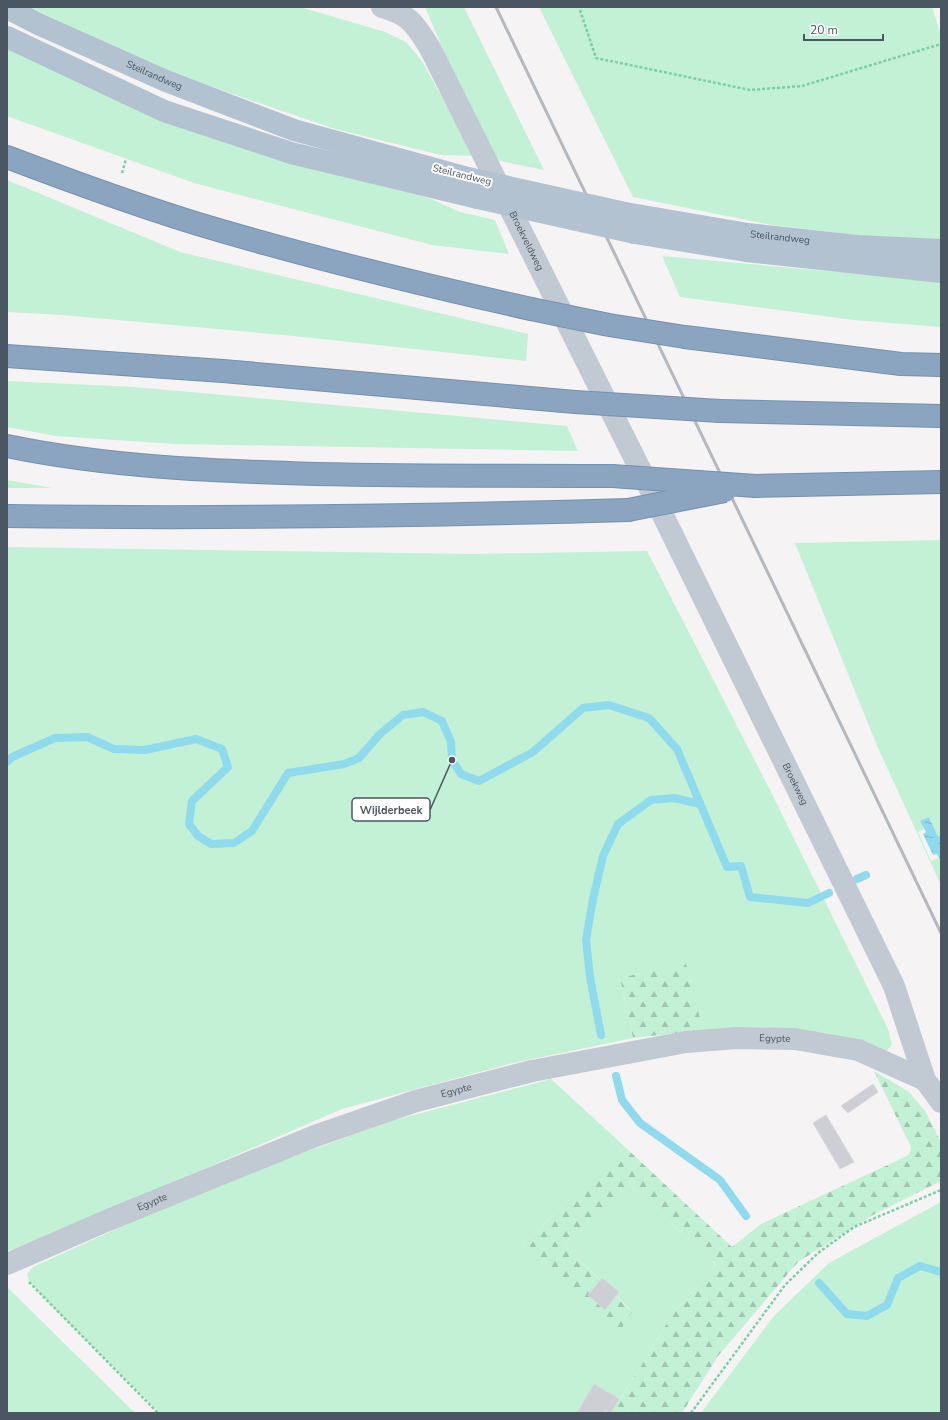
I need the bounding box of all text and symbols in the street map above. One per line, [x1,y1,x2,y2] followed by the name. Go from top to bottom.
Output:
[804,16,883,42] scale bar
[810,22,838,38] text: 20 m
[124,57,185,94] street label: Steilrandweg
[431,161,493,189] street label: Steilrandweg
[506,209,547,273] street label: Broekveldweg
[749,227,811,248] street label: Steilrandweg
[779,761,811,808] street label: Broekweg
[352,798,430,821] callout: Wijlderbeek
[360,803,423,818] text: Wijlderbeek
[759,1031,791,1046] street label: Egypte
[439,1080,473,1101] street label: Egypte
[135,1190,170,1215] street label: Egypte

